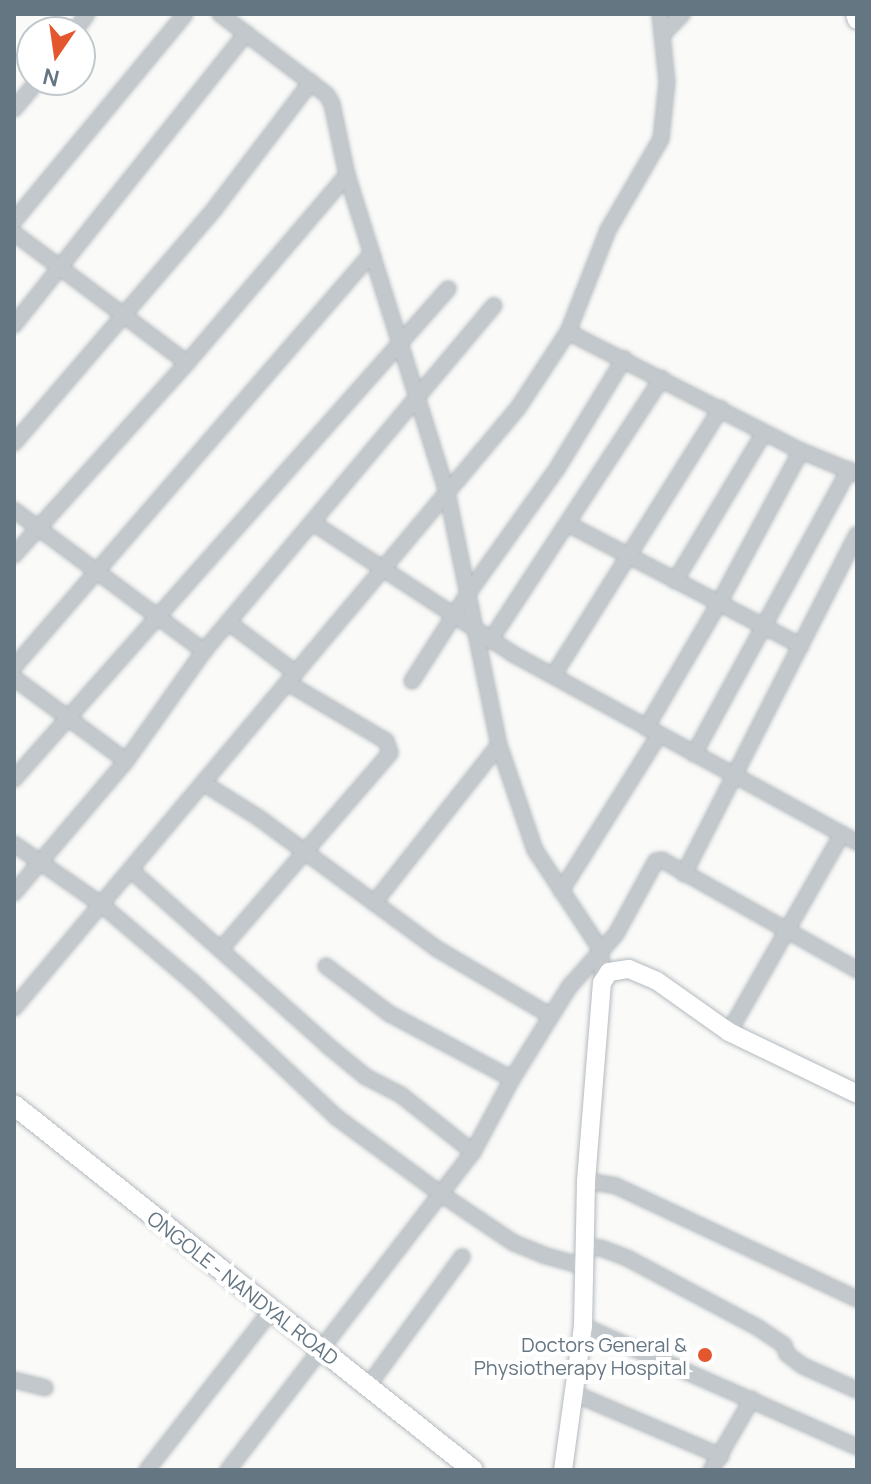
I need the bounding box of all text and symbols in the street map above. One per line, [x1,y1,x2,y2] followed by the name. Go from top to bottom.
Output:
[16,16,96,96] north arrow
[40,61,62,94] text: N
[142,1206,344,1370] street label: ONGOLE - NANDYAL ROAD
[474,1332,687,1379] place label: Doctors General & Physiotherapy Hospital
[694,1344,716,1366] marker: Doctors General & Physiotherapy Hospital

